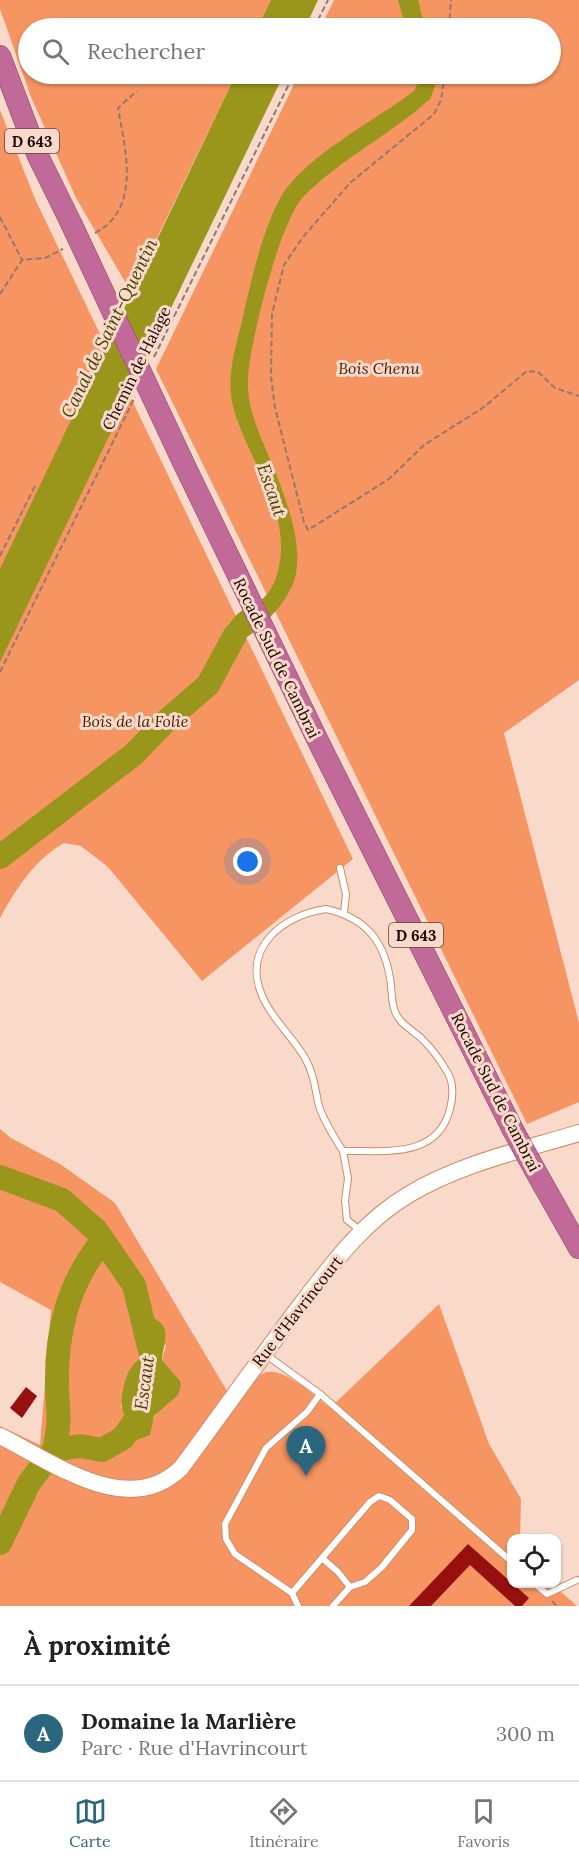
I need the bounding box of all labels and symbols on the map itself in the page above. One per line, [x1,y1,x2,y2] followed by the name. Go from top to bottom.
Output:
[5,129,59,153] road number: D 643
[56,235,162,421] water label: Canal de Saint-Quentin
[97,303,175,433] street label: Chemin de Halage
[338,358,420,378] park label: Bois Chenu
[252,461,292,520] water label: Escaut
[229,575,325,741] street label: Rocade Sud de Cambrai
[82,711,189,731] park label: Bois de la Folie
[233,847,262,876] your location
[389,923,443,947] road number: D 643
[447,1009,545,1175] street label: Rocade Sud de Cambrai
[247,1251,347,1371] street label: Rue d'Havrincourt
[129,1354,159,1412] water label: Escaut
[286,1426,326,1476] pin: A

